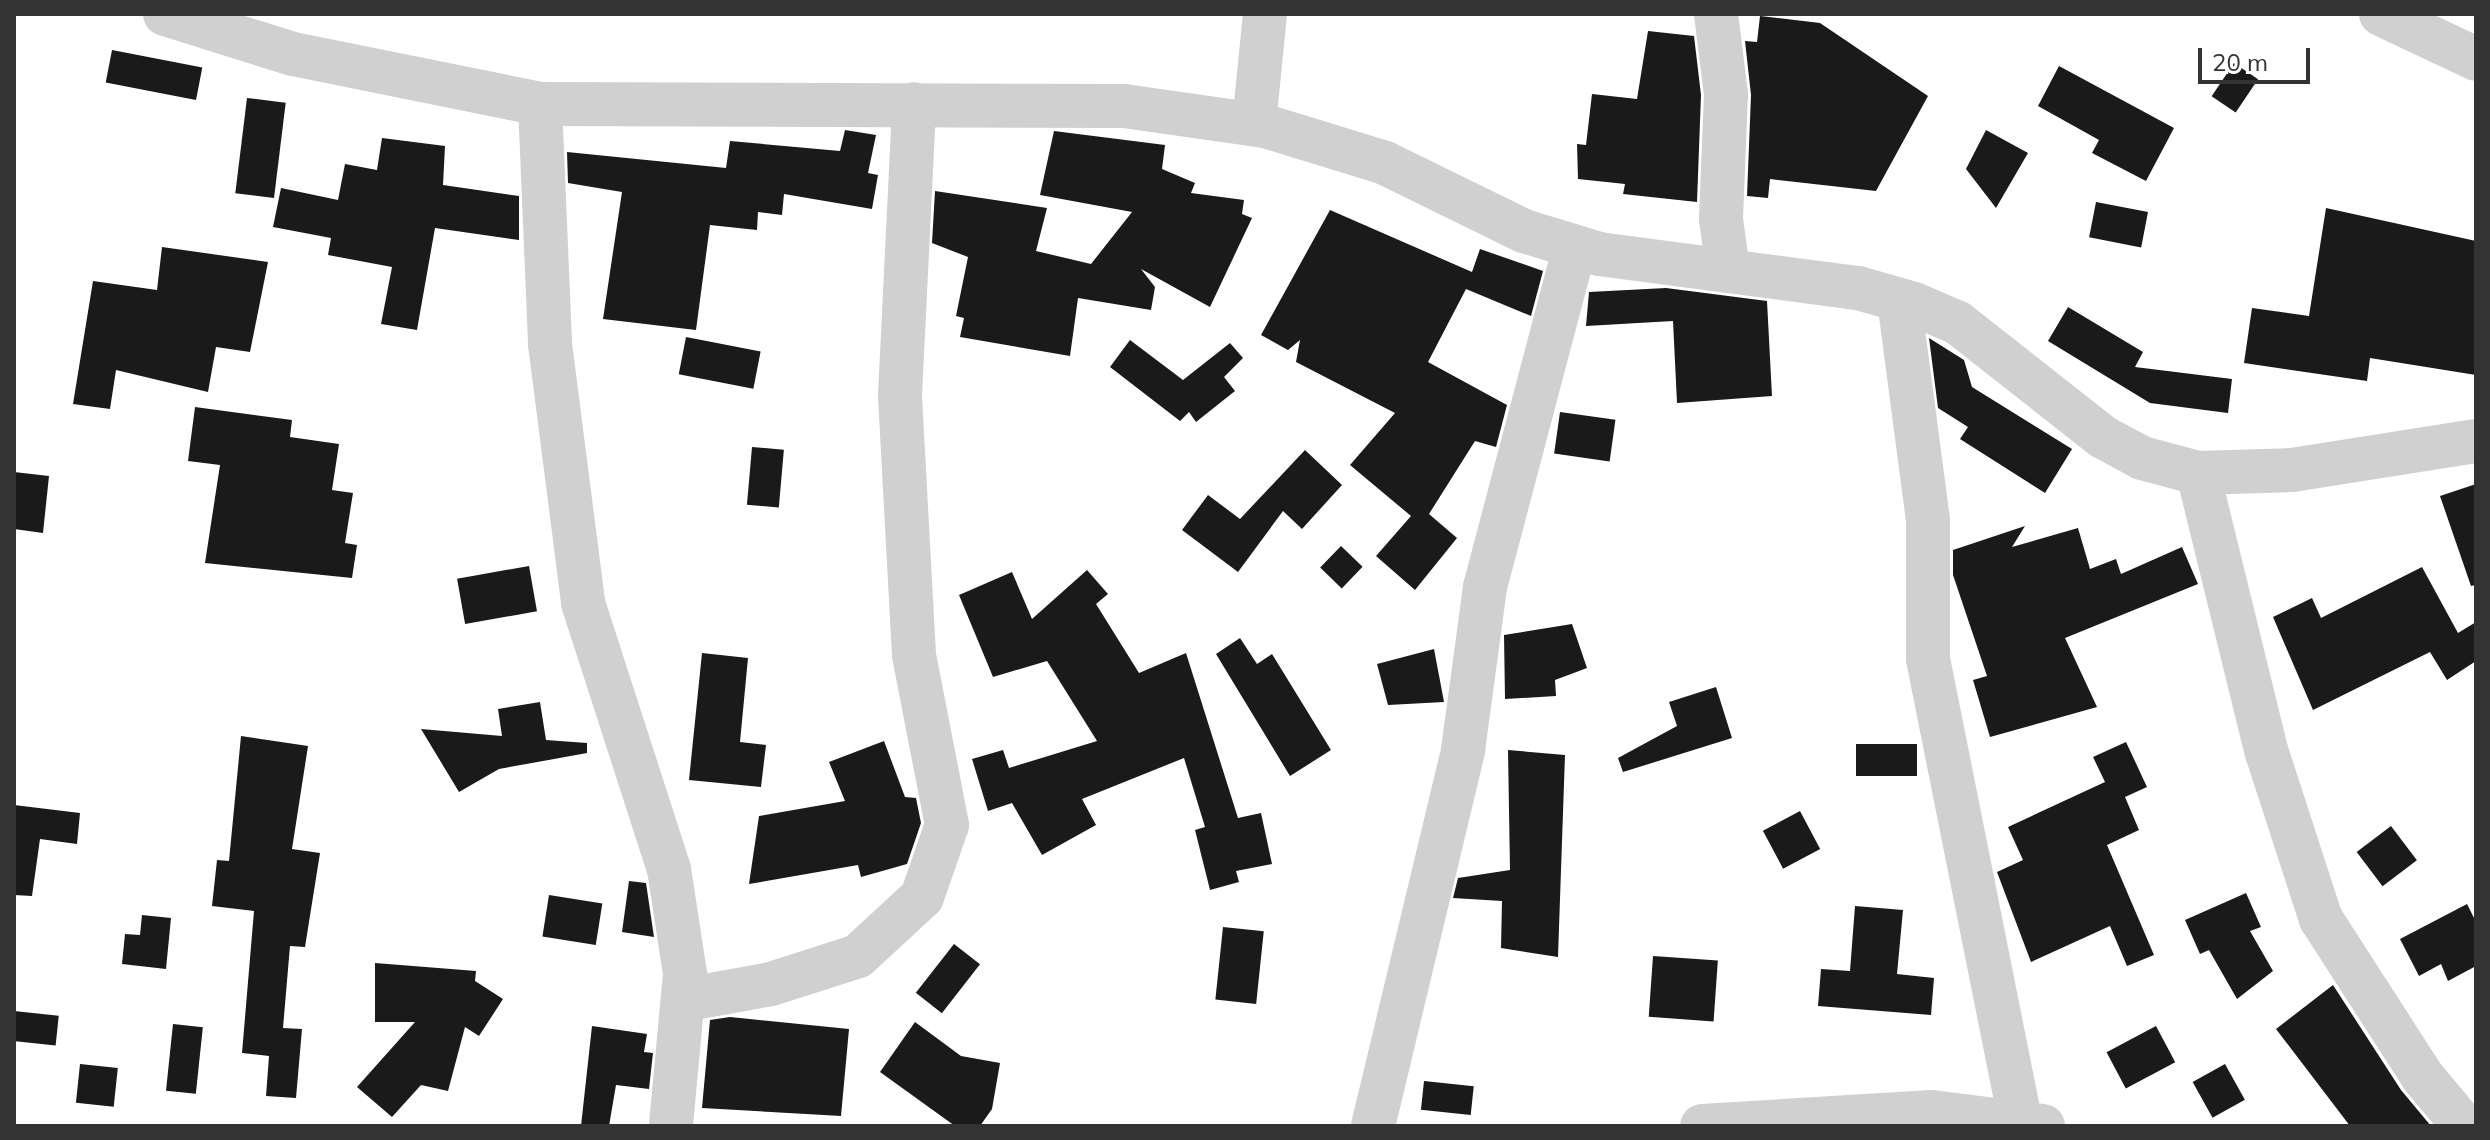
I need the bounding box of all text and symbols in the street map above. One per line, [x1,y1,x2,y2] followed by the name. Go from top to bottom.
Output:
[2202,32,2314,82] scale bar
[2212,47,2268,77] text: 20 m

